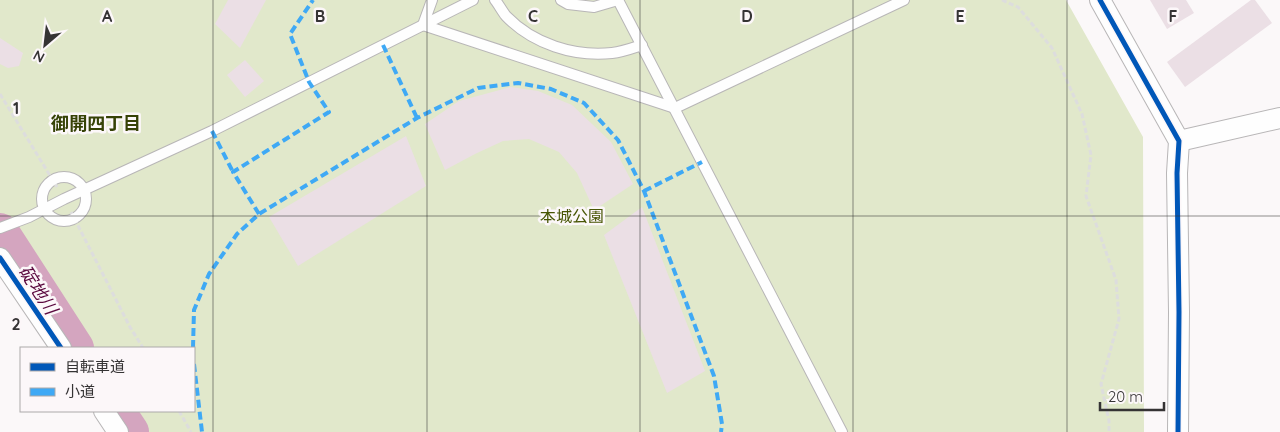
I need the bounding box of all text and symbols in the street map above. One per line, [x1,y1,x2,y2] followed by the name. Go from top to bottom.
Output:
[102,6,113,26] text: A
[315,6,325,26] text: B
[528,6,538,26] text: C
[741,6,753,26] text: D
[955,6,965,26] text: E
[1169,6,1178,26] text: F
[20,20,70,70] north arrow
[30,46,48,67] text: N
[13,98,19,118] text: 1
[50,112,141,135] district label: 御開四丁目
[540,206,604,226] park label: 本城公園
[14,261,64,320] water label: 碇地川
[11,314,21,334] text: 2
[20,347,195,412] legend
[65,357,125,376] text: 自転車道
[1100,380,1164,412] scale bar
[65,382,95,401] text: 小道
[1108,387,1143,406] text: 20 m

